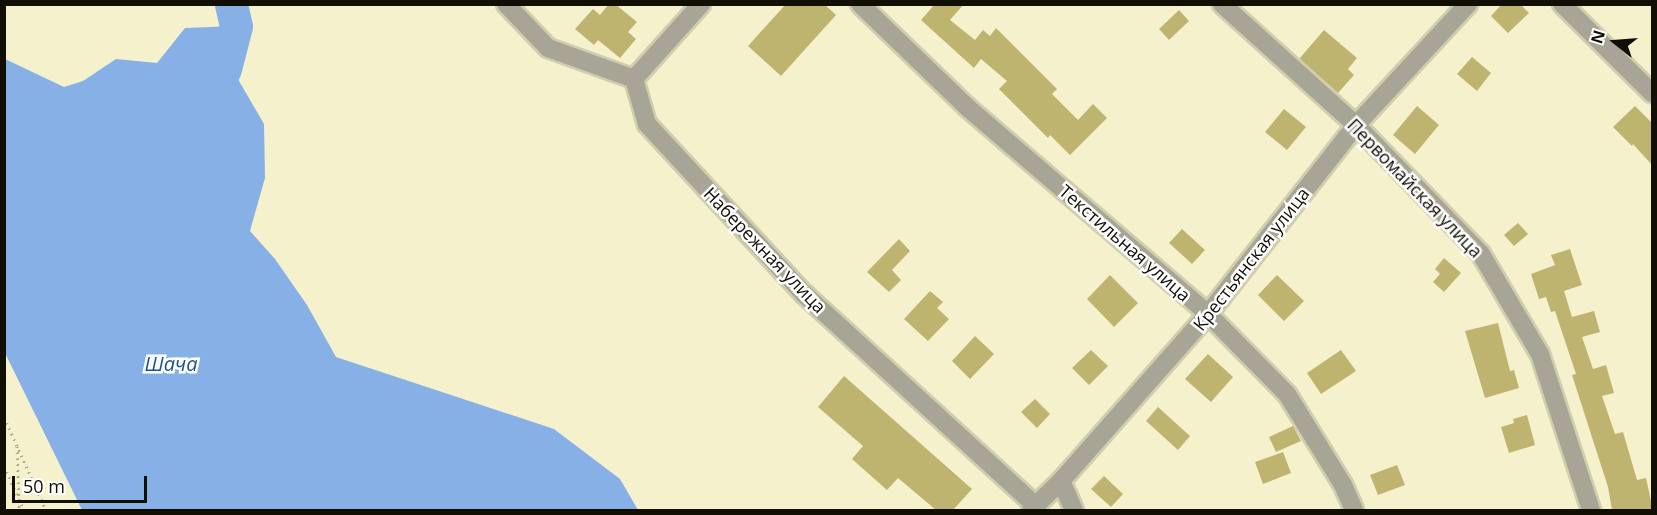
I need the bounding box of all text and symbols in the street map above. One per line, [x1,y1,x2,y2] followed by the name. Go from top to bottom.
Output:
[1585,12,1645,72] north arrow
[1585,27,1610,46] text: N
[1343,114,1487,262] street label: Первомайская улица
[1055,180,1195,306] street label: Текстильная улица
[699,183,831,317] street label: Набережная улица
[1188,183,1314,335] street label: Крестьянская улица
[145,351,197,375] water label: Шача
[15,464,150,502] scale bar
[23,474,65,498] text: 50 m

